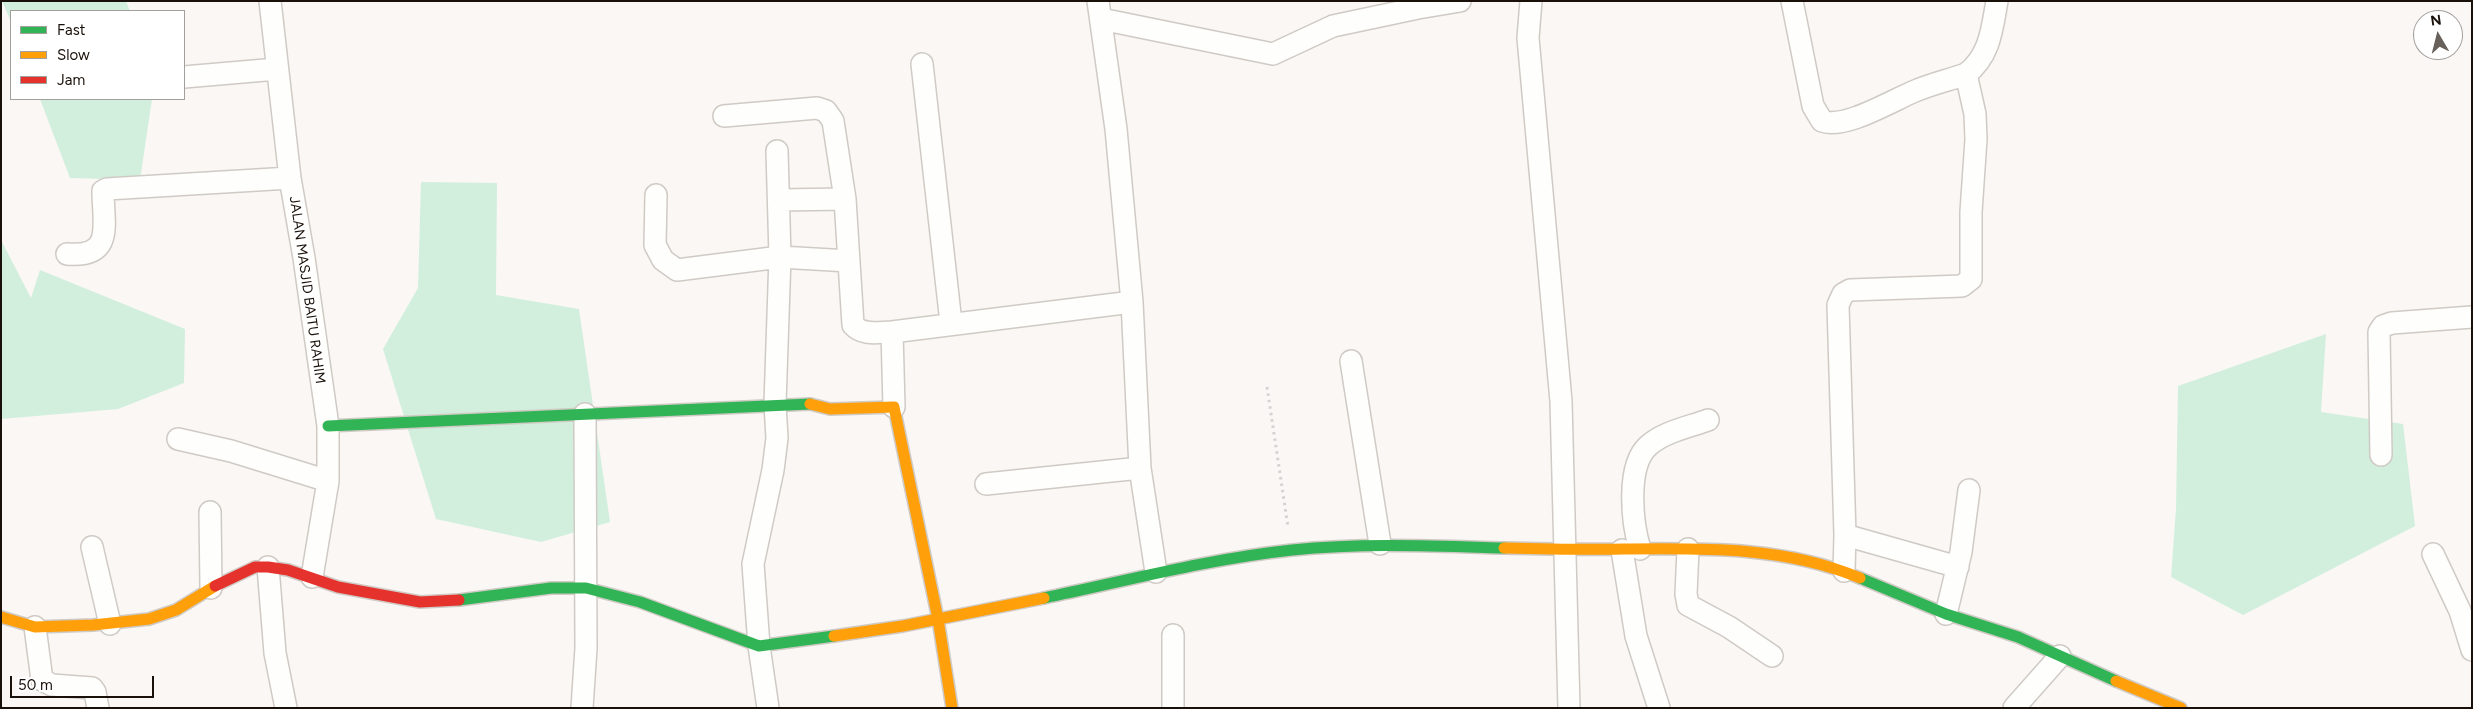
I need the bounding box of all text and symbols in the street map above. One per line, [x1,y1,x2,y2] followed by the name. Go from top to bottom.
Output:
[10,10,185,100] legend
[2413,10,2463,60] north arrow
[2429,11,2443,30] text: N
[57,21,85,39] text: Fast
[57,46,90,64] text: Slow
[57,71,85,89] text: Jam
[286,195,328,385] street label: JALAN MASJID BAITU RAHIM
[12,666,156,698] scale bar
[18,676,53,694] text: 50 m

